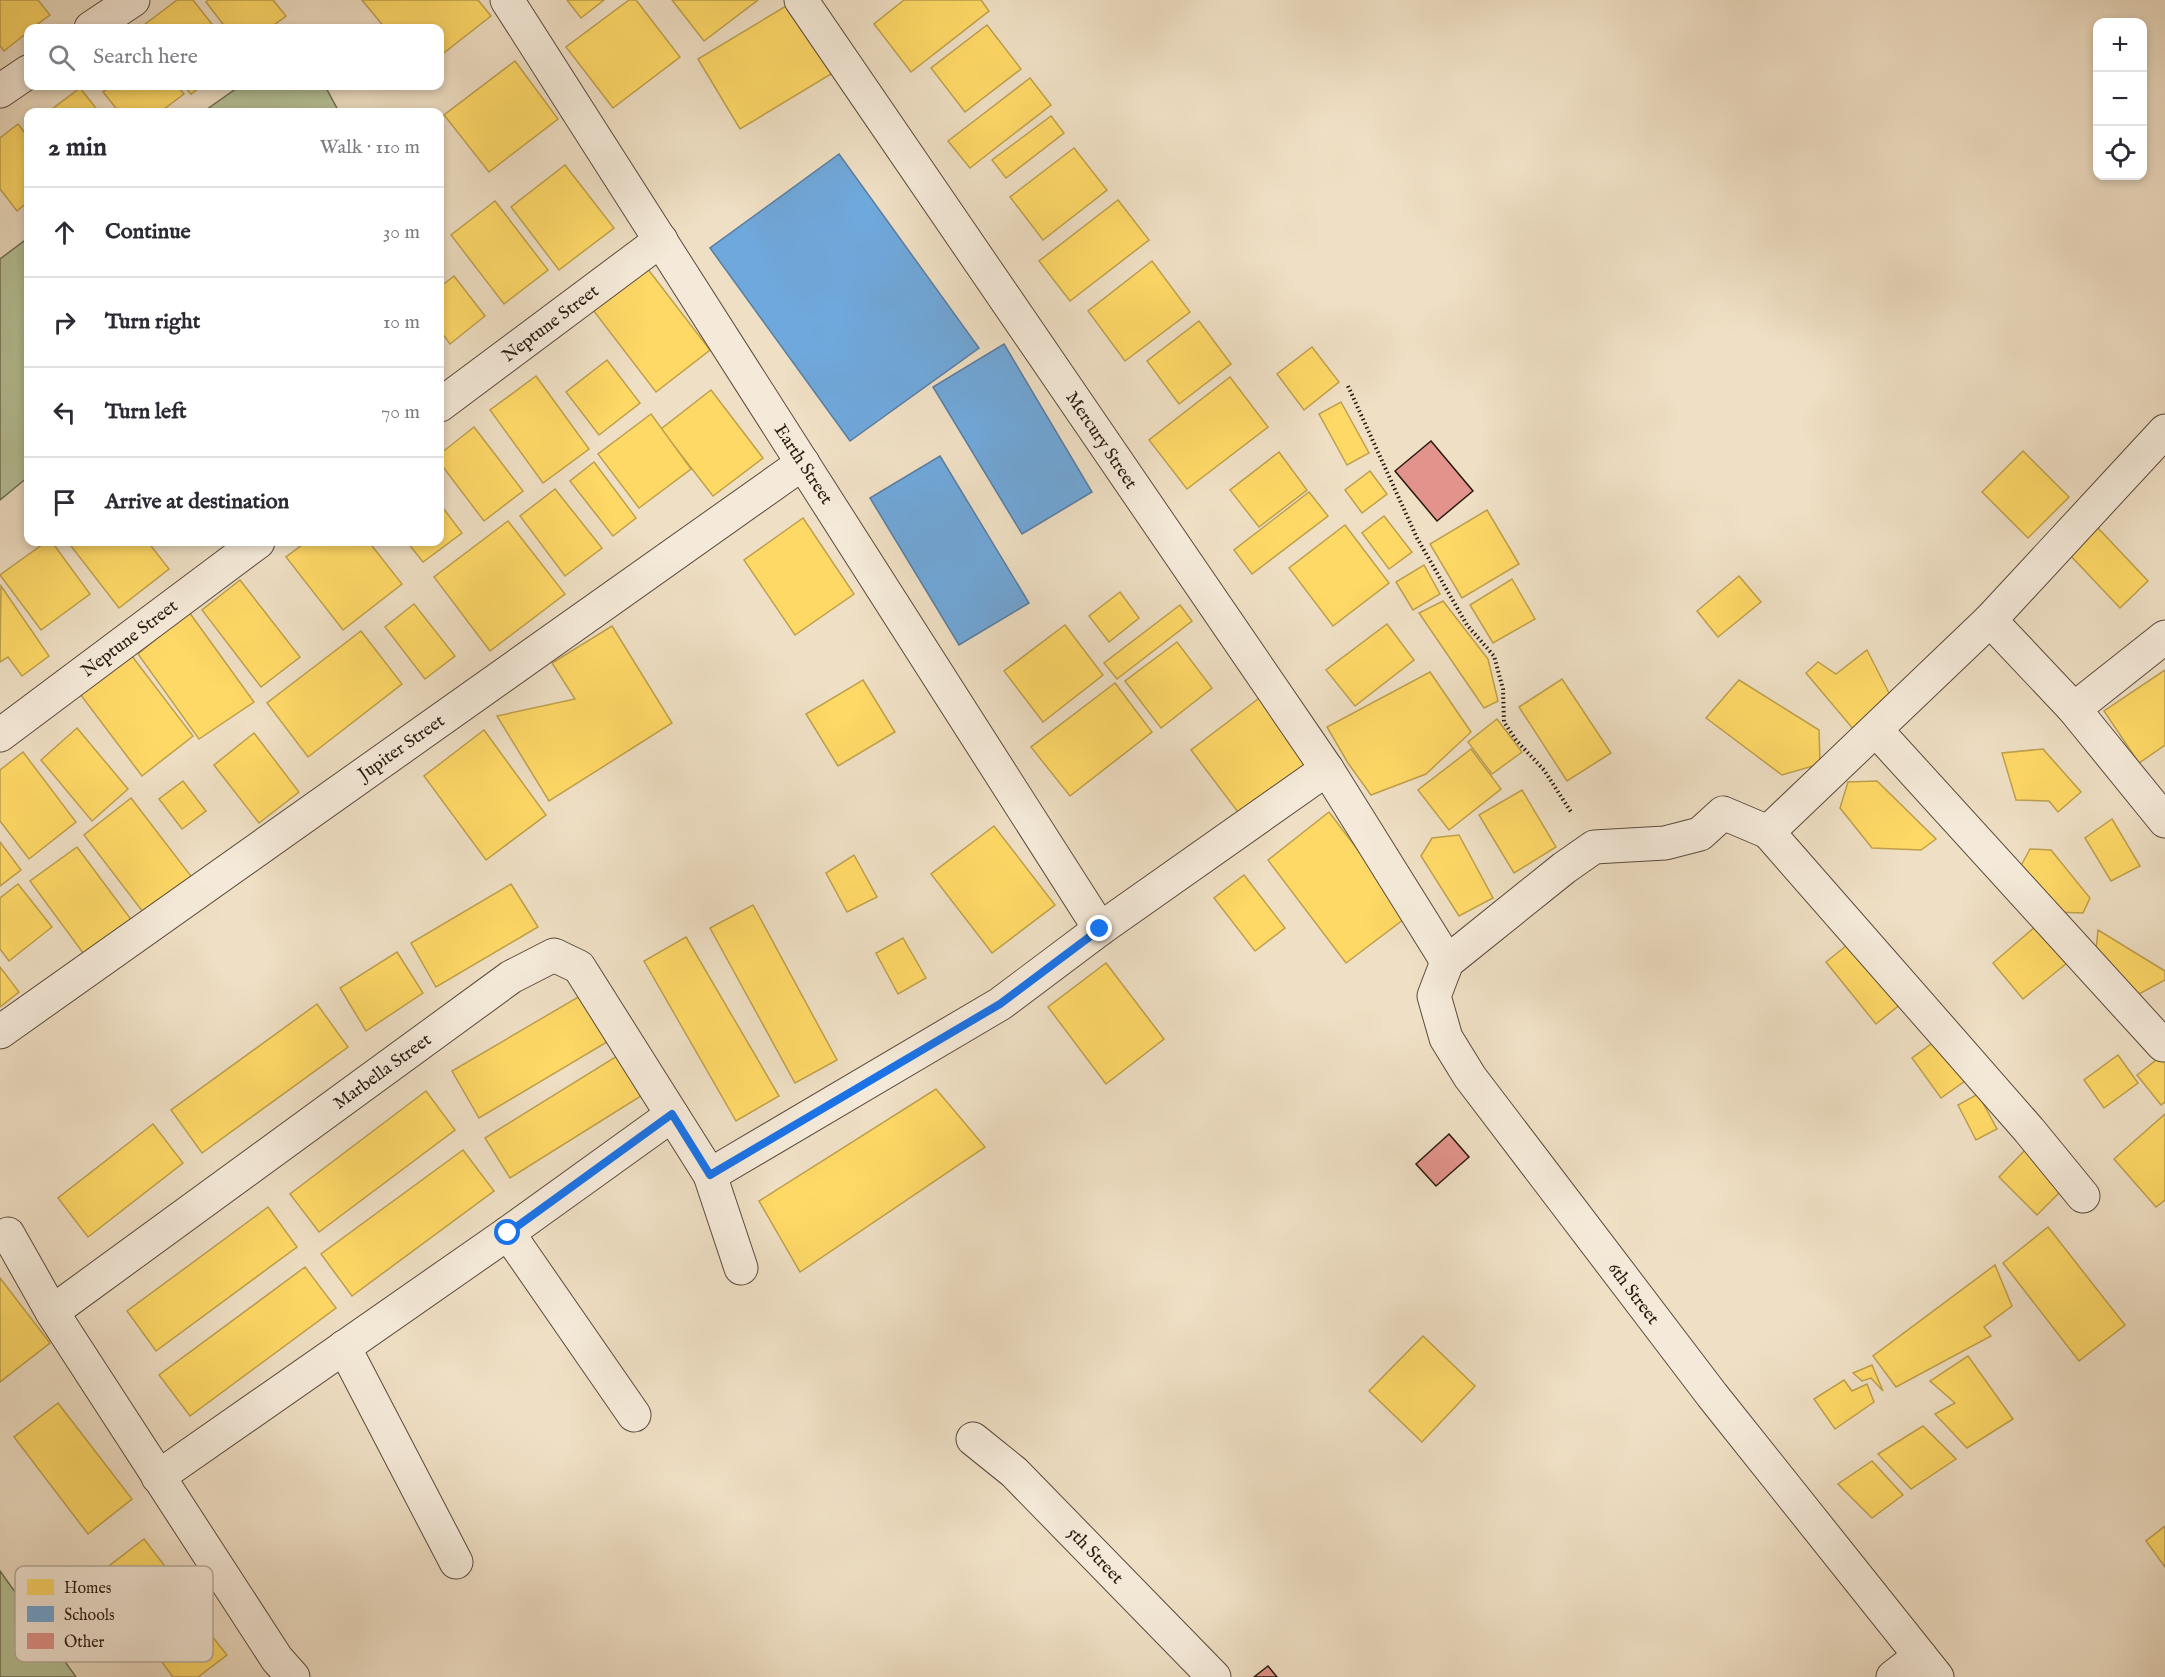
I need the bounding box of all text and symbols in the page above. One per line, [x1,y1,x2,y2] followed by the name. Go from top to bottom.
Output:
[2093,18,2147,180] map controls
[2093,18,2147,72] button: +
[24,24,444,90] search box
[45,41,78,74] icon: search
[93,43,198,71] text: Search here
[2093,72,2147,126] button: −
[2093,126,2147,180] button: locate
[48,131,107,164] text: 2 min
[320,135,420,160] text: Walk · 110 m
[48,216,81,249] icon: ahead
[105,218,191,246] text: Continue
[383,220,420,245] text: 30 m
[498,280,604,368] street label: Neptune Street
[48,306,81,339] icon: right
[105,308,200,336] text: Turn right
[383,310,420,335] text: 10 m
[1060,388,1142,494] street label: Mercury Street
[48,396,81,429] icon: left
[105,398,187,426] text: Turn left
[381,400,420,425] text: 70 m
[768,420,837,509] street label: Earth Street
[48,486,81,519] icon: arrive
[105,488,289,516] text: Arrive at destination
[77,595,183,683] street label: Neptune Street
[353,710,450,788] street label: Jupiter Street
[1086,915,1112,941] route end
[329,1029,436,1115] street label: Marbella Street
[494,1219,520,1245] route start
[1602,1258,1664,1330] street label: 6th Street
[1062,1523,1128,1590] street label: 5th Street
[15,1566,213,1662] legend
[64,1579,112,1599] text: Homes
[64,1606,115,1626] text: Schools
[64,1633,105,1653] text: Other

